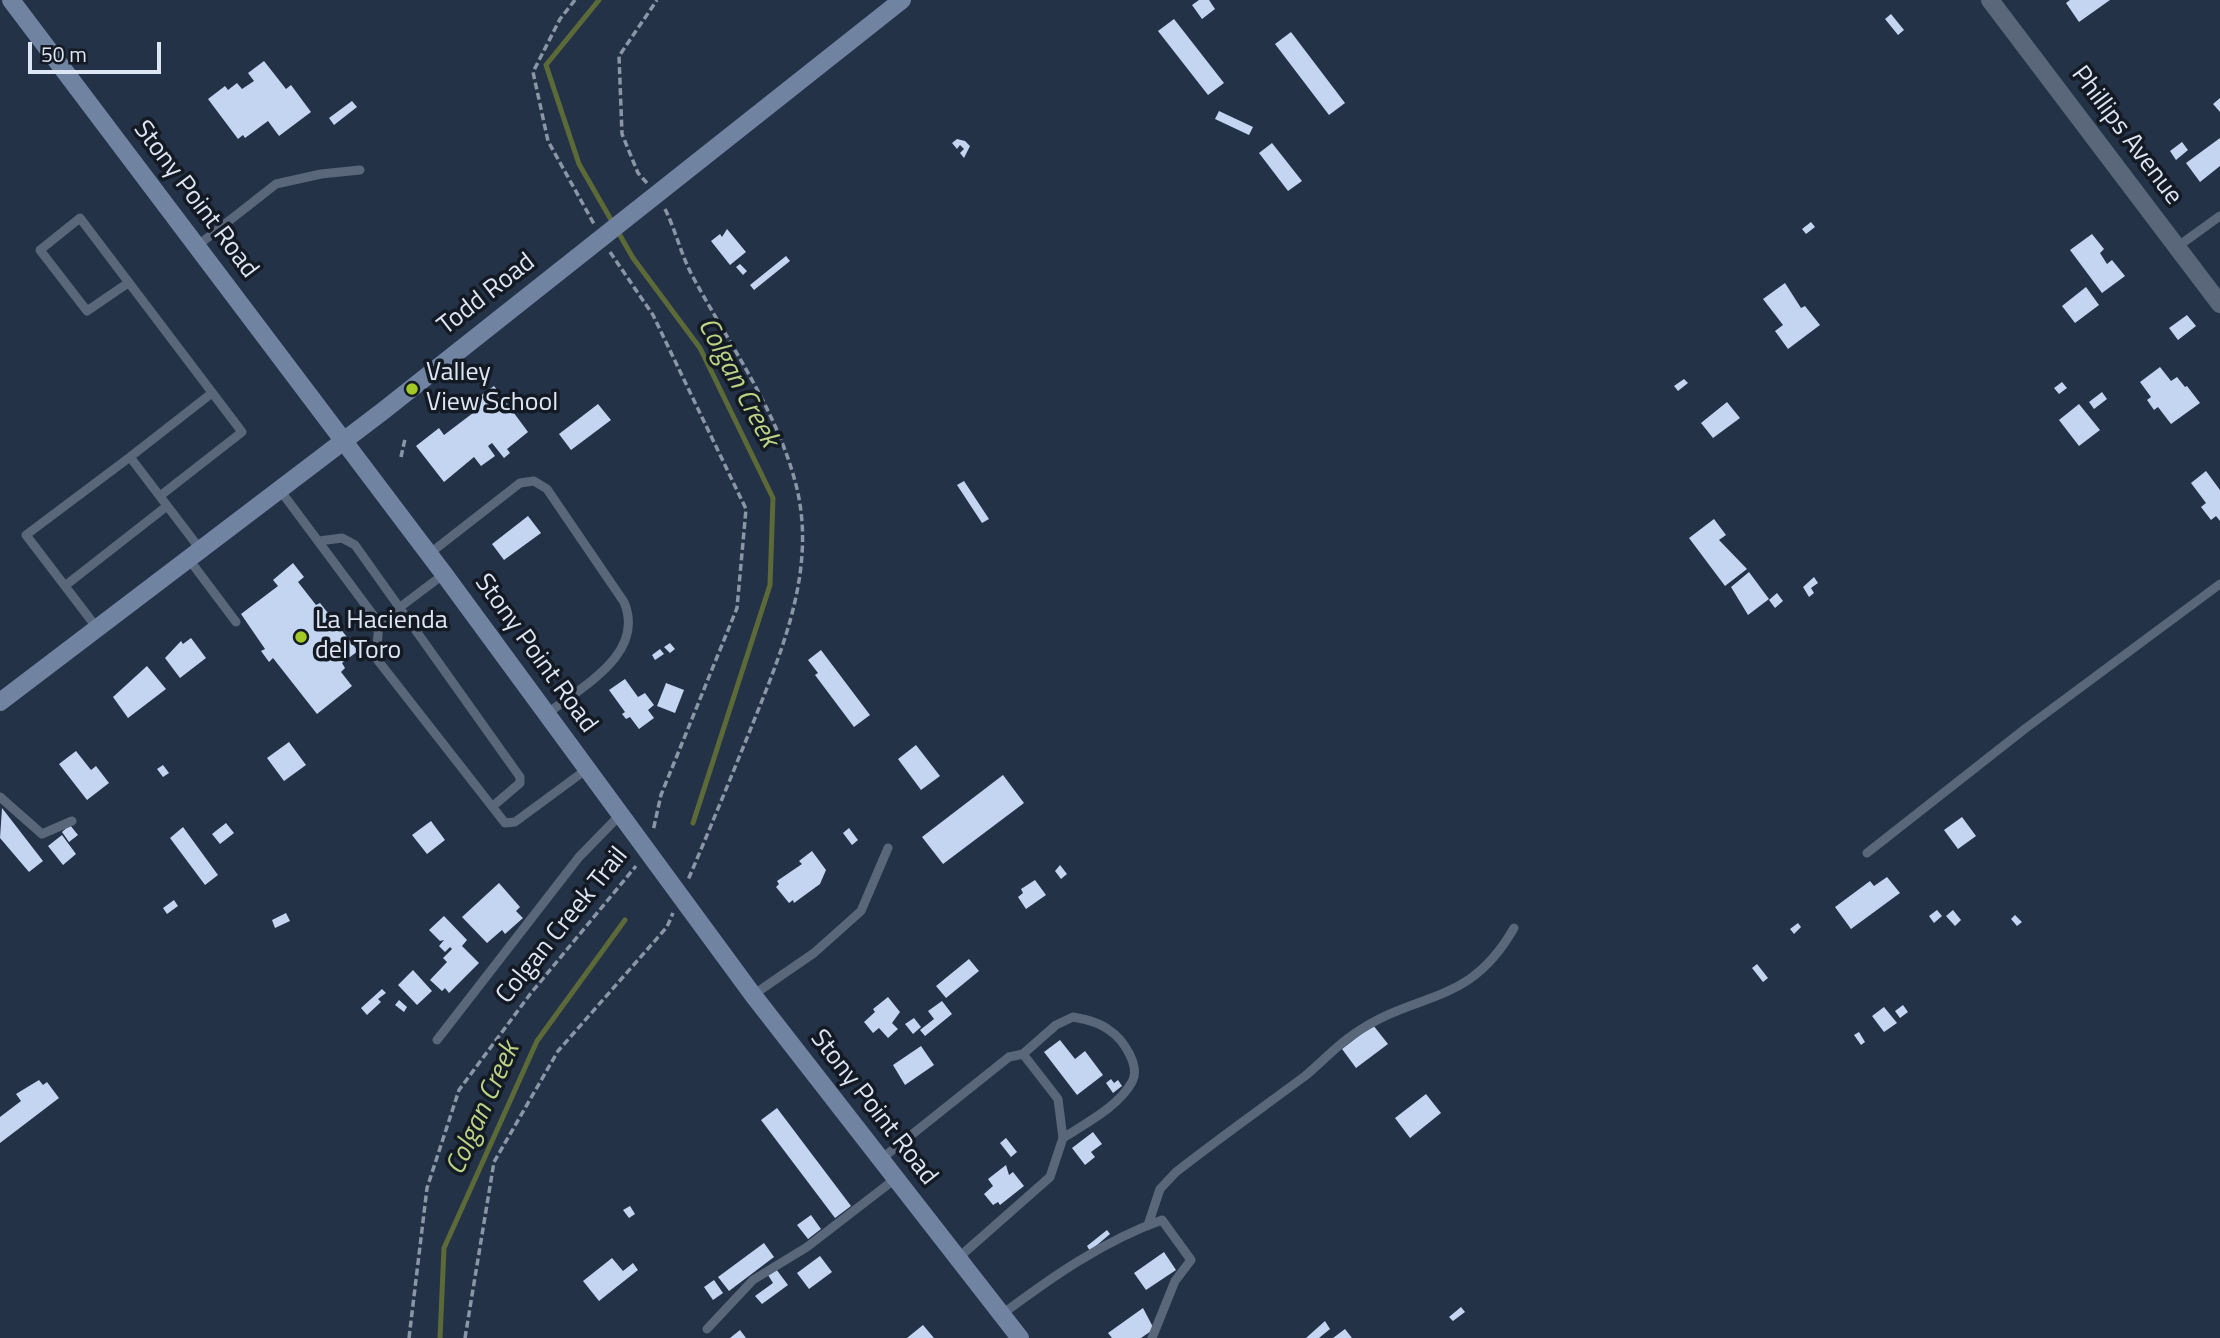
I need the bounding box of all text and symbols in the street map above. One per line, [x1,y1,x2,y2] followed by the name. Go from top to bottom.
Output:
[32,28,164,72] scale bar
[41,38,87,70] text: 50 m
[2064,60,2188,212] street label: Phillips Avenue
[126,115,264,285] street label: Stony Point Road
[432,247,542,343] street label: Todd Road
[689,313,785,453] water label: Colgan Creek
[426,358,558,420] place label: Valley View School
[404,381,420,397] marker: Valley View School
[467,569,603,739] street label: Stony Point Road
[315,606,448,668] place label: La Hacienda del Toro
[293,629,309,645] marker: La Hacienda del Toro
[490,842,636,1010] street label: Colgan Creek Trail
[803,1024,943,1192] street label: Stony Point Road
[440,1037,528,1181] water label: Colgan Creek

